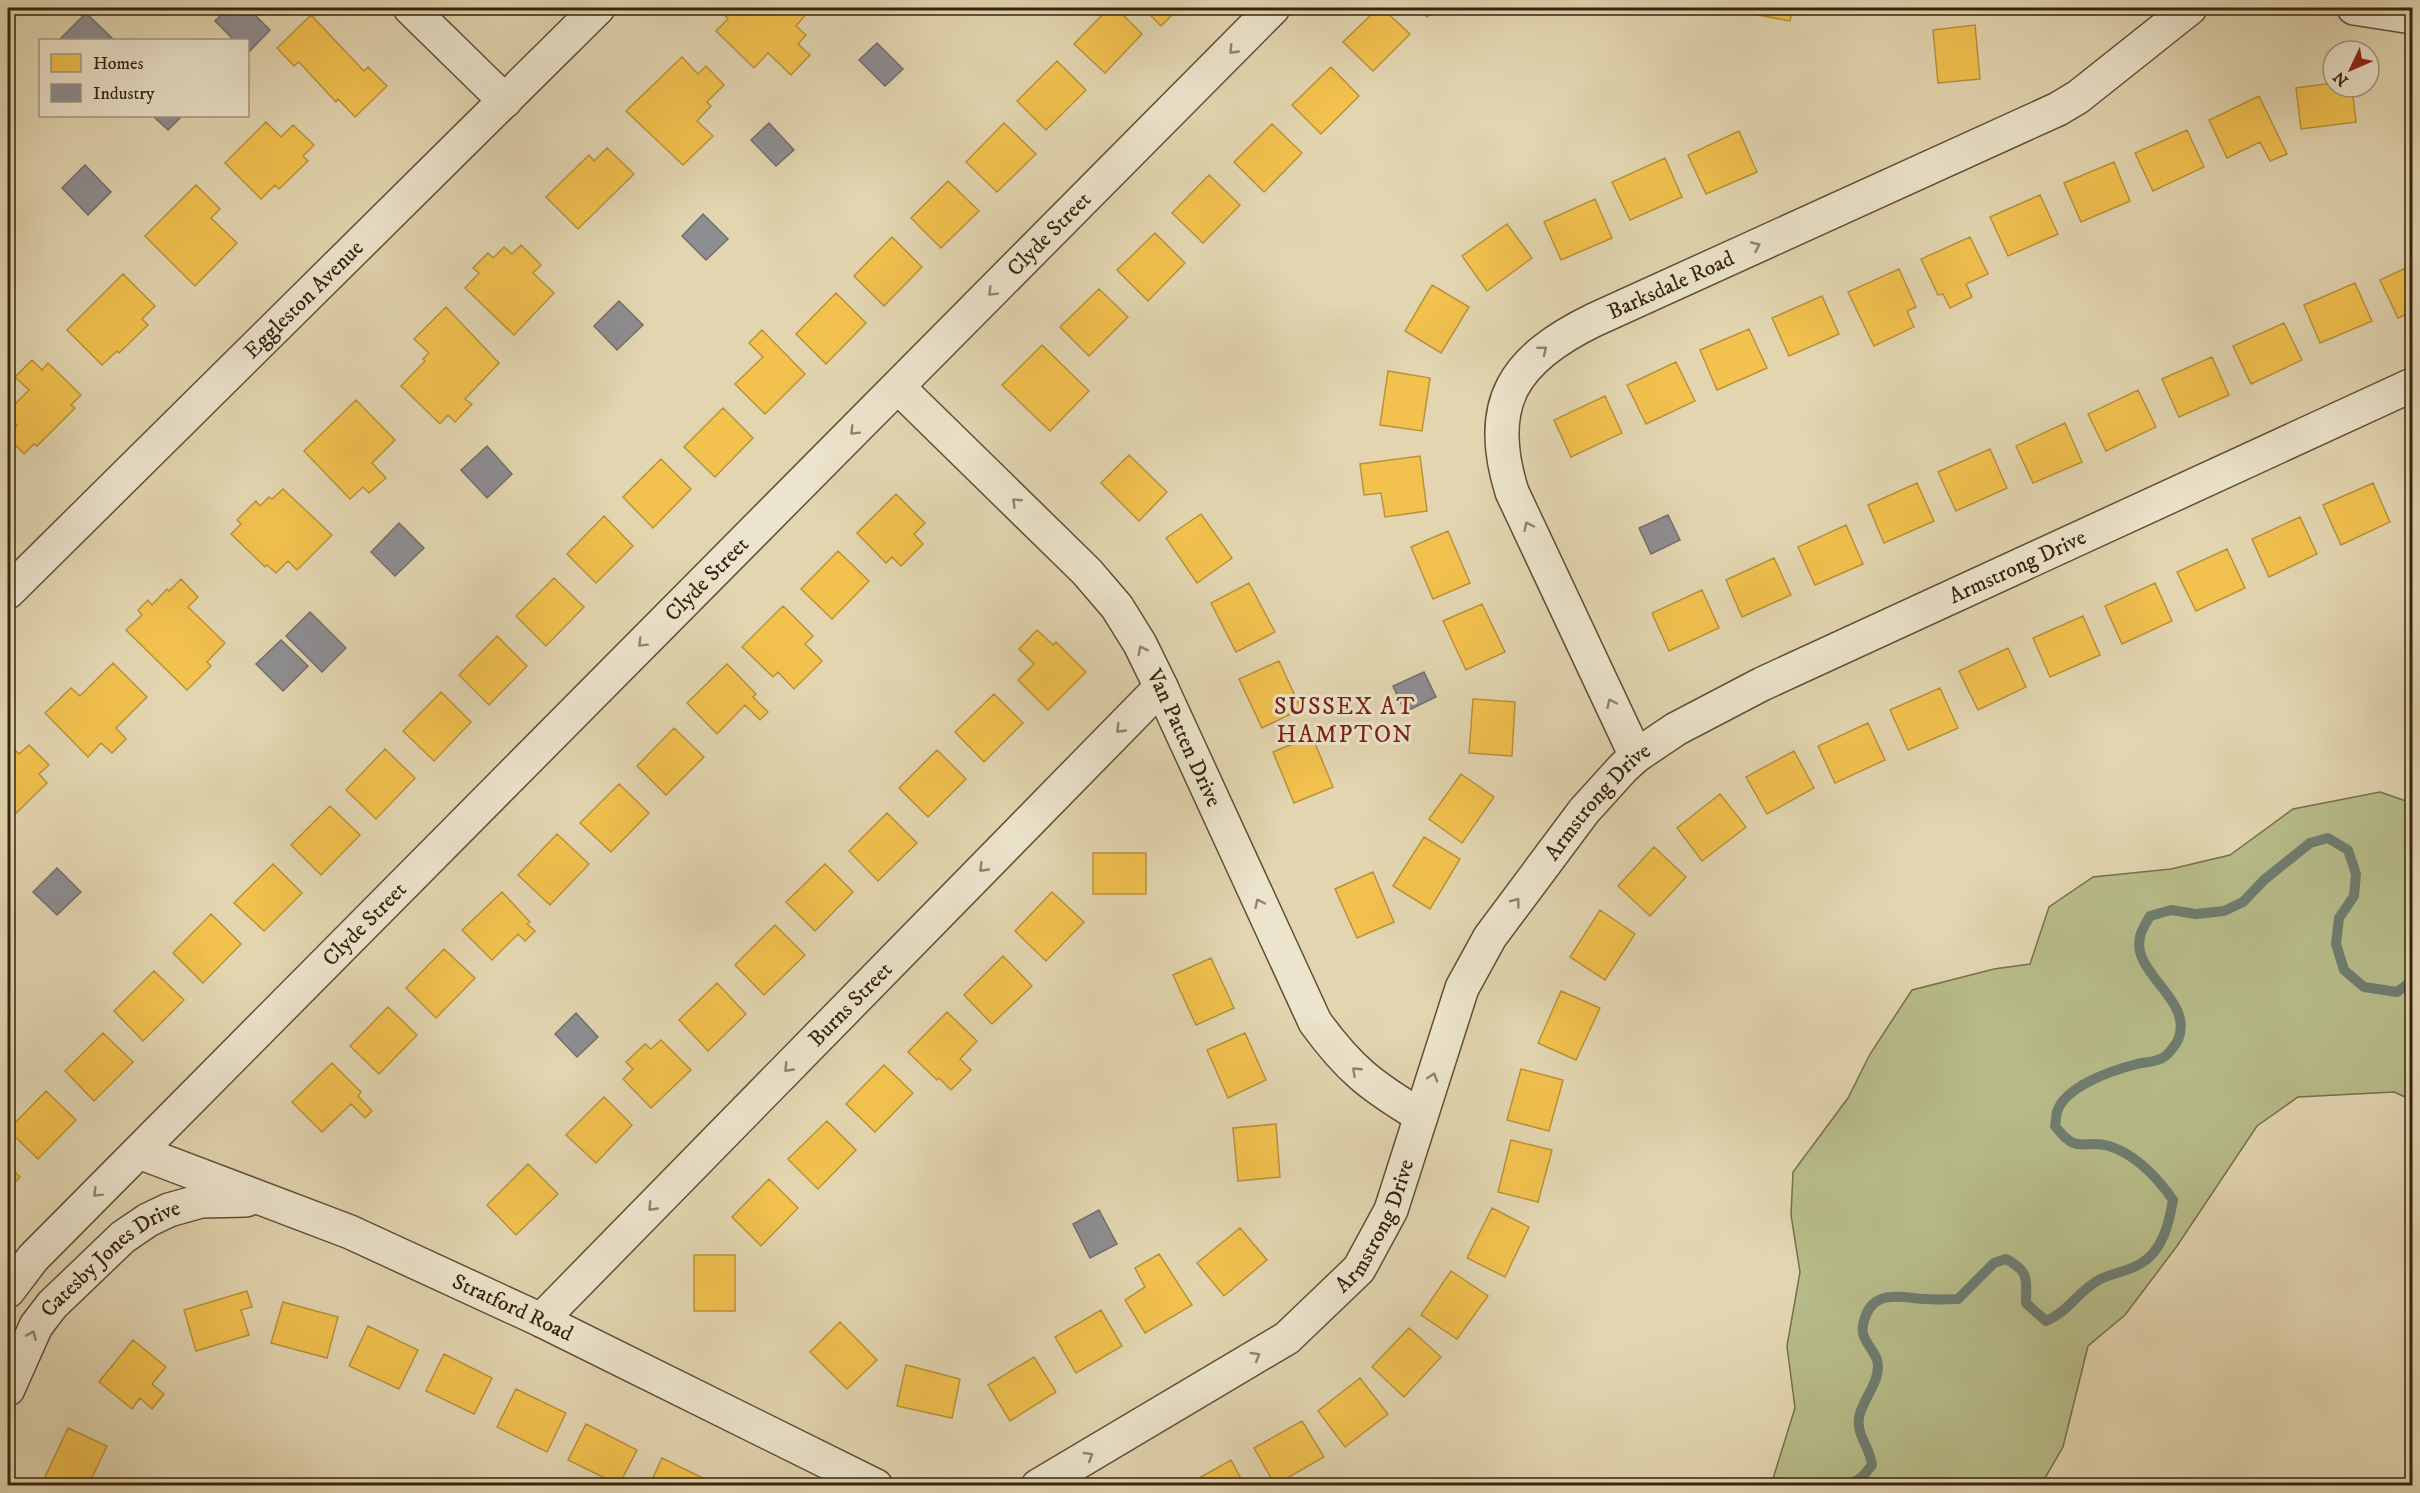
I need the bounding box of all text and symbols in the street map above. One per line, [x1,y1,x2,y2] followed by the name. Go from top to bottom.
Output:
[39,39,249,117] legend
[2321,39,2381,99] north arrow
[1229,43,1240,54] one-way arrow
[93,53,144,75] text: Homes
[2329,67,2353,90] text: N
[93,83,155,105] text: Industry
[1001,186,1097,282] street label: Clyde Street
[238,234,369,364] street label: Eggleston Avenue
[1749,242,1760,254] one-way arrow
[1603,245,1738,326] street label: Barksdale Road
[988,285,999,296] one-way arrow
[1536,346,1547,357] one-way arrow
[851,423,862,434] one-way arrow
[1013,499,1024,510] one-way arrow
[1524,522,1536,533] one-way arrow
[1944,523,2090,610] street label: Armstrong Drive
[659,531,754,627] street label: Clyde Street
[639,635,650,646] one-way arrow
[1138,646,1149,656] one-way arrow
[1140,664,1228,811] street label: Van Patten Drive
[1274,692,1416,750] district label: SUSSEX AT HAMPTON
[1607,698,1619,709] one-way arrow
[1116,721,1127,732] one-way arrow
[1539,737,1655,866] street label: Armstrong Drive
[980,861,991,872] one-way arrow
[317,876,412,972] street label: Clyde Street
[1509,898,1520,909] one-way arrow
[1255,899,1267,910] one-way arrow
[803,956,898,1052] street label: Burns Street
[784,1061,795,1071] one-way arrow
[1352,1067,1362,1078] one-way arrow
[1426,1072,1439,1083] one-way arrow
[1329,1156,1420,1298] street label: Armstrong Drive
[94,1186,105,1197] one-way arrow
[34,1194,183,1322] street label: Catesby Jones Drive
[648,1199,659,1210] one-way arrow
[448,1268,578,1347] street label: Stratford Road
[24,1331,36,1342] one-way arrow
[1250,1352,1260,1364] one-way arrow
[1082,1451,1093,1463] one-way arrow

